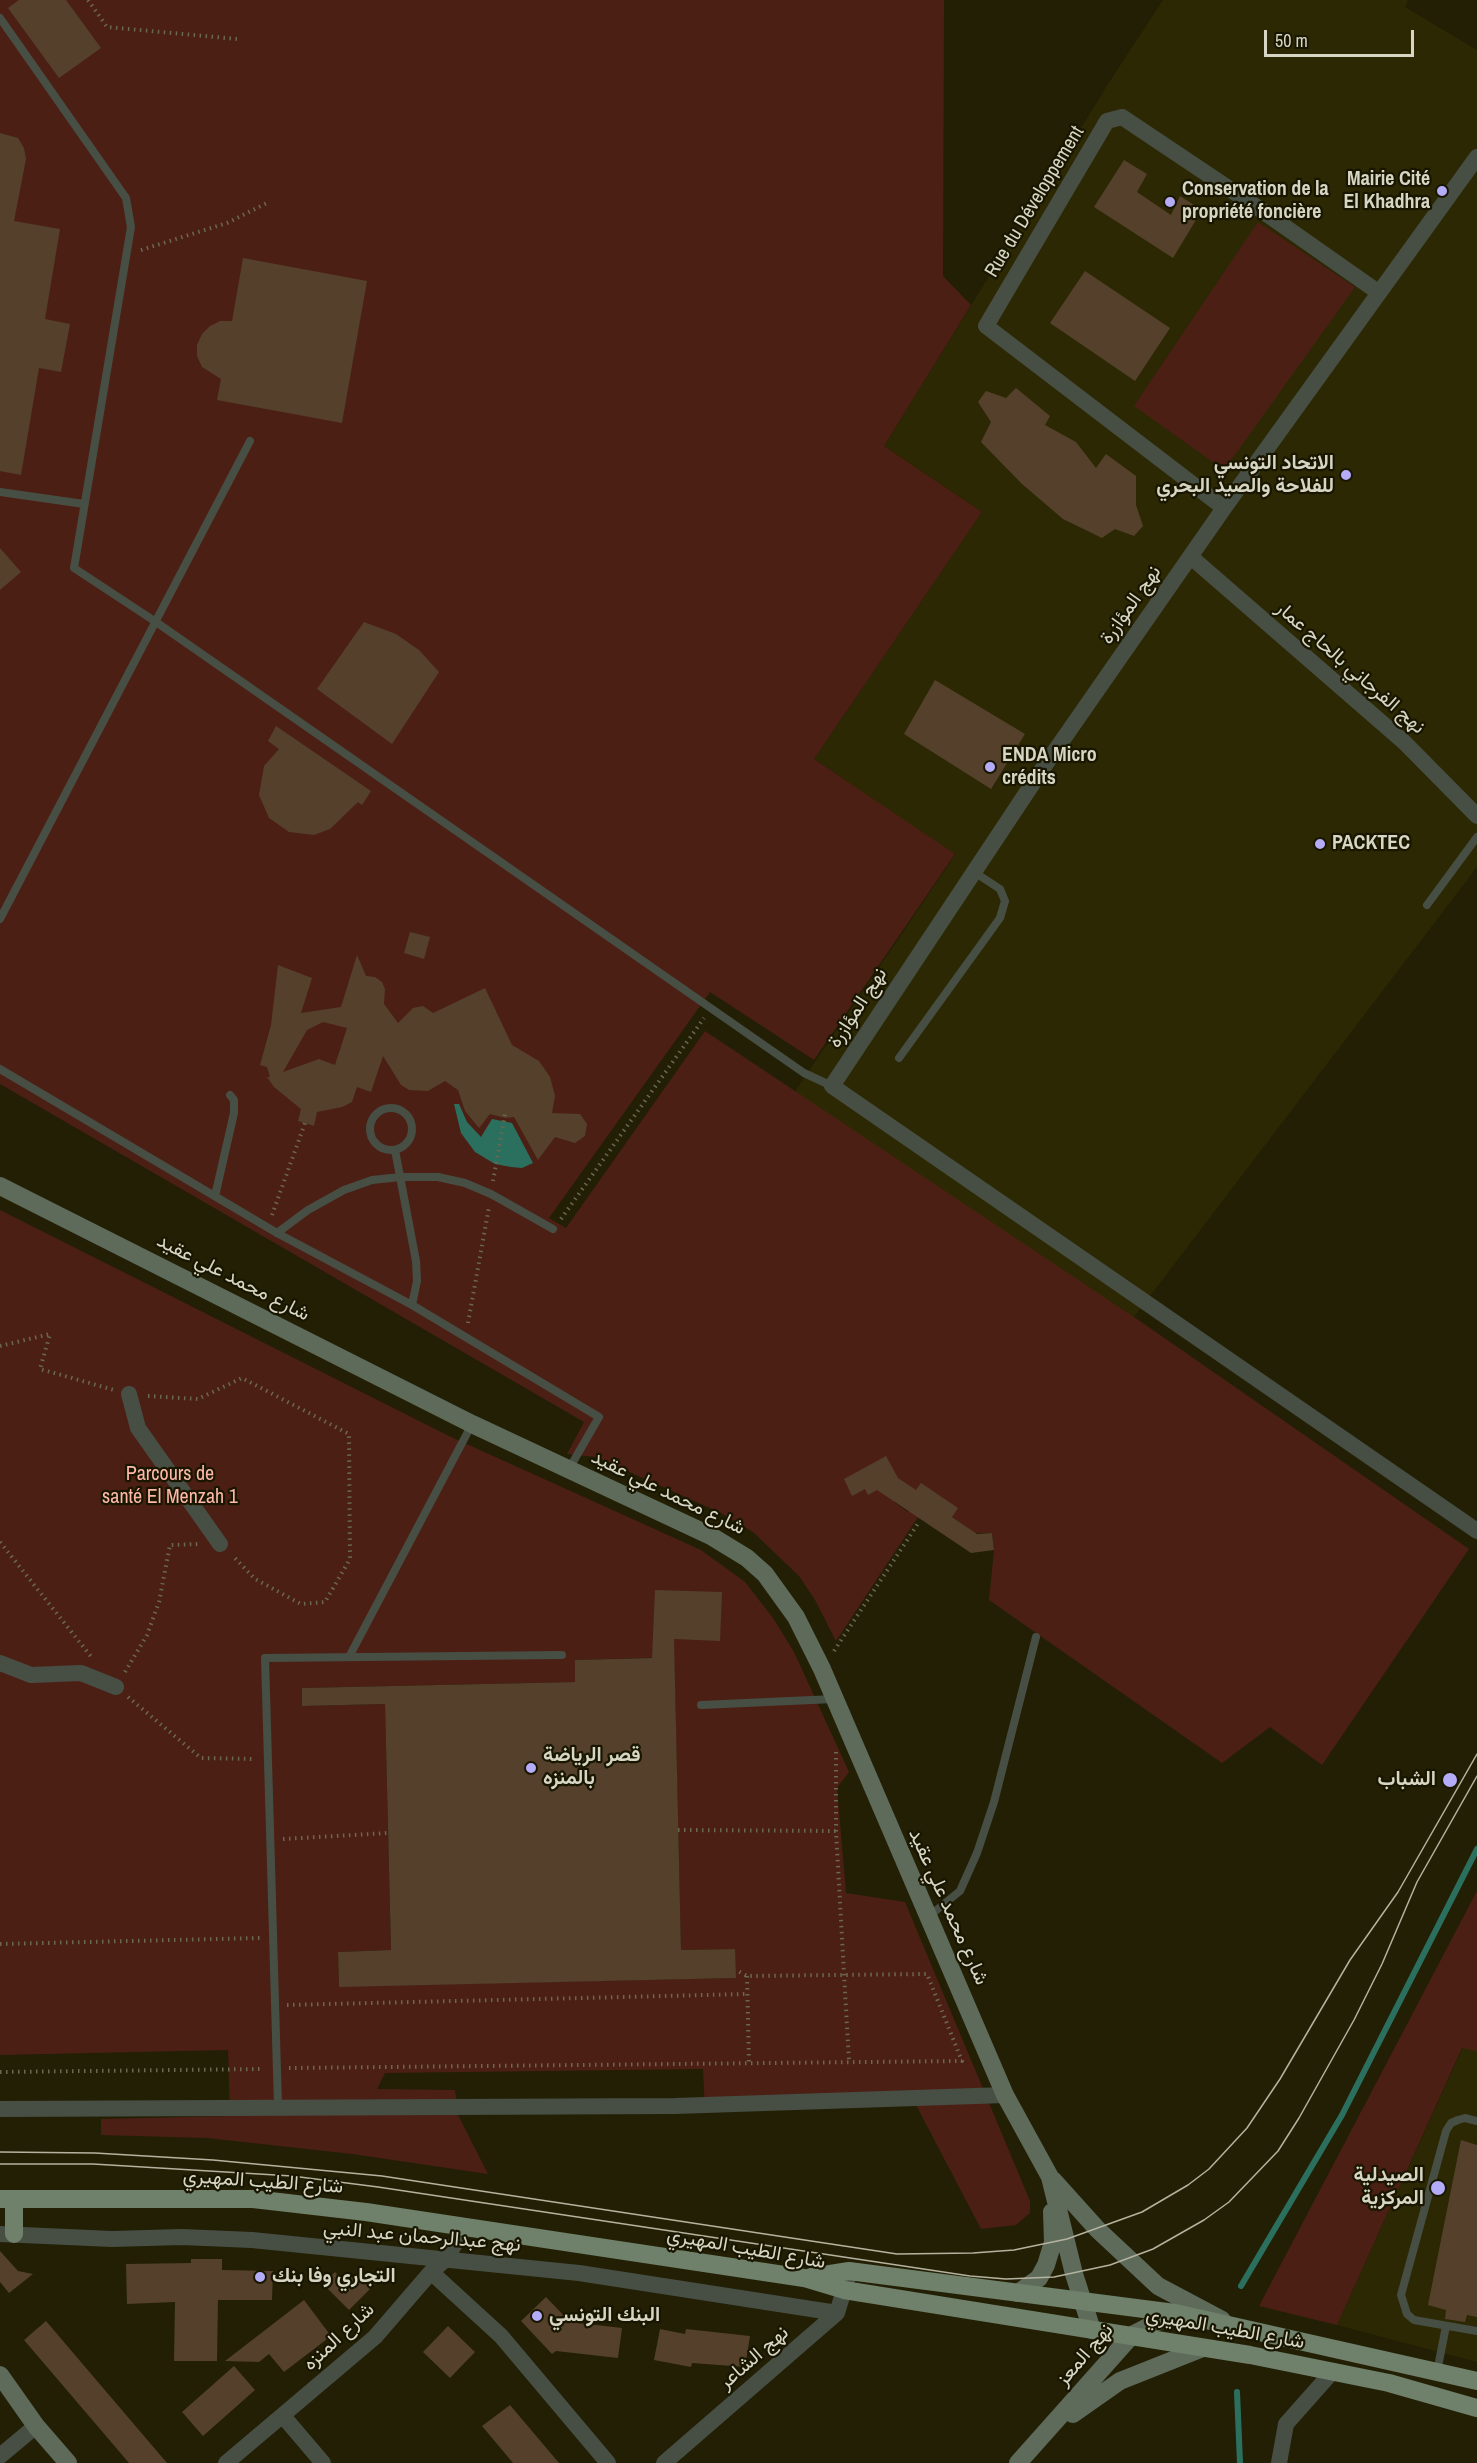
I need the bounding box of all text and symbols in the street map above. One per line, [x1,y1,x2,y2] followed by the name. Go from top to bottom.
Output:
[1267,18,1417,56] scale bar
[1275,28,1308,53] text: 50 m
[980,122,1090,282] street label: Rue du Développement
[1343,168,1430,215] place label: Mairie Cité El Khadhra
[1182,178,1329,225] place label: Conservation de la propriété foncière
[1435,184,1449,198] marker: Mairie Cité El Khadhra
[1163,195,1177,209] marker: Conservation de la propriété foncière
[1156,452,1334,499] place label: الاتحاد التونسي للفلاحة والصيد البحري
[1339,468,1353,482] marker: الاتحاد التونسي للفلاحة والصيد البحري
[1095,561,1167,649] street label: نهج المؤازرة
[1270,597,1430,739] street label: نهج الفرجاني بالحاج عمار
[1002,744,1097,791] place label: ENDA Micro crédits
[983,760,997,774] marker: ENDA Micro crédits
[1332,832,1410,856] place label: PACKTEC
[1313,837,1327,851] marker: PACKTEC
[823,964,893,1052] street label: نهج المؤازرة
[153,1229,313,1327] street label: شارع محمد علي عقيد
[587,1445,749,1541] street label: شارع محمد علي عقيد
[102,1463,238,1510] park label: Parcours de santé El Menzah 1
[543,1744,641,1791] place label: قصر الرياضة بالمنزه
[524,1761,538,1775] marker: قصر الرياضة بالمنزه
[1378,1768,1436,1792] place label: الشباب
[1441,1771,1459,1789] marker: الشباب
[903,1825,993,1989] street label: شارع محمد علي عقيد
[182,2164,344,2200] street label: شارع الطيب المهيري
[1354,2164,1424,2211] place label: الصيدلية المركزية
[1429,2179,1447,2197] marker: الصيدلية المركزية
[322,2216,522,2258] street label: نهج عبدالرحمان عبد النبي
[665,2223,827,2275] street label: شارع الطيب المهيري
[272,2265,396,2289] place label: التجاري وفا بنك
[253,2270,267,2284] marker: التجاري وفا بنك
[298,2298,380,2376] street label: شارع المنزه
[1144,2303,1306,2355] street label: شارع الطيب المهيري
[549,2304,660,2328] place label: البنك التونسي
[530,2309,544,2323] marker: البنك التونسي
[1051,2319,1119,2391] street label: نهج المعز
[714,2321,794,2395] street label: نهج الشاعر

